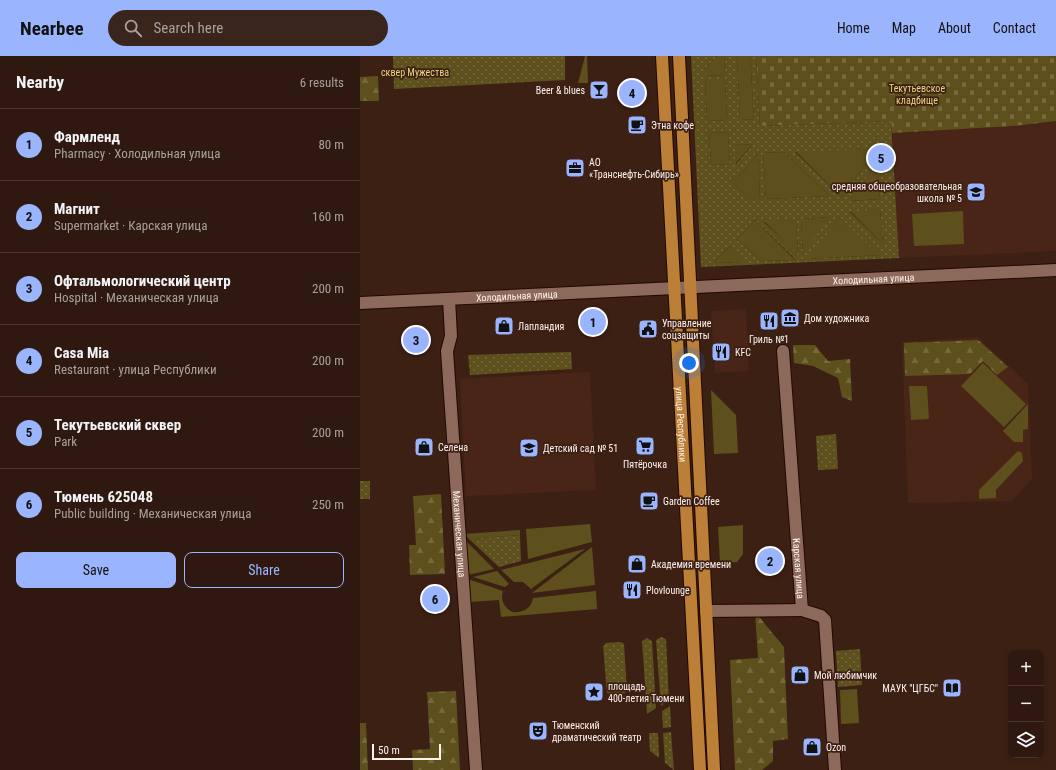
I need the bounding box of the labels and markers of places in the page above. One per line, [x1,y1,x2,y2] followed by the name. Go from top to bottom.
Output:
[619,78,645,108] pin: 4
[588,79,610,101] bar icon: Beer & blues
[536,85,585,96] place label: Beer & blues
[626,114,648,136] cafe icon: Этна кофе
[651,120,694,131] place label: Этна кофе
[868,143,894,173] pin: 5
[564,157,586,179] office icon: АО «Транснефть-Сибирь»
[589,157,679,180] place label: АО «Транснефть-Сибирь»
[832,181,962,204] place label: средняя общеобразовательная школа № 5
[965,181,987,203] school or university icon: средняя общеобразовательная школа № 5
[580,307,606,337] pin: 1
[779,307,801,329] museum icon: Дом художника
[758,310,780,332] restaurant icon: Гриль №1
[804,313,870,324] place label: Дом художника
[493,315,515,337] shop icon: Лапландия
[637,318,659,340] public building icon: Управление соцзащиты
[662,318,712,341] place label: Управление соцзащиты
[518,321,564,332] place label: Лапландия
[403,325,429,355] pin: 3
[749,334,789,345] place label: Гриль №1
[710,341,732,363] restaurant icon: KFC
[735,347,751,358] place label: KFC
[634,435,656,457] supermarket icon: Пятёрочка
[413,436,435,458] shop icon: Селена
[518,437,540,459] school or university icon: Детский сад № 51
[438,442,468,453] place label: Селена
[543,443,618,454] place label: Детский сад № 51
[623,459,667,470] place label: Пятёрочка
[638,490,660,512] cafe icon: Garden Coffee
[663,496,720,507] place label: Garden Coffee
[757,546,783,576] pin: 2
[626,553,648,575] shop icon: Академия времени
[651,559,731,570] place label: Академия времени
[621,579,643,601] restaurant icon: Plovlounge
[422,584,448,614] pin: 6
[646,585,690,596] place label: Plovlounge
[789,664,811,686] shop icon: Мой любимчик
[814,670,877,681] place label: Мой любимчик
[941,677,963,699] library icon: МАУК "ЦГБС"
[583,681,605,703] place icon: площадь 400-летия Тюмени
[608,681,684,704] place label: площадь 400-летия Тюмени
[882,683,938,694] place label: МАУК "ЦГБС"
[527,720,549,742] theatre icon: Тюменский драматический театр
[552,720,642,743] place label: Тюменский драматический театр
[801,736,823,758] shop icon: Ozon
[826,742,846,753] place label: Ozon

